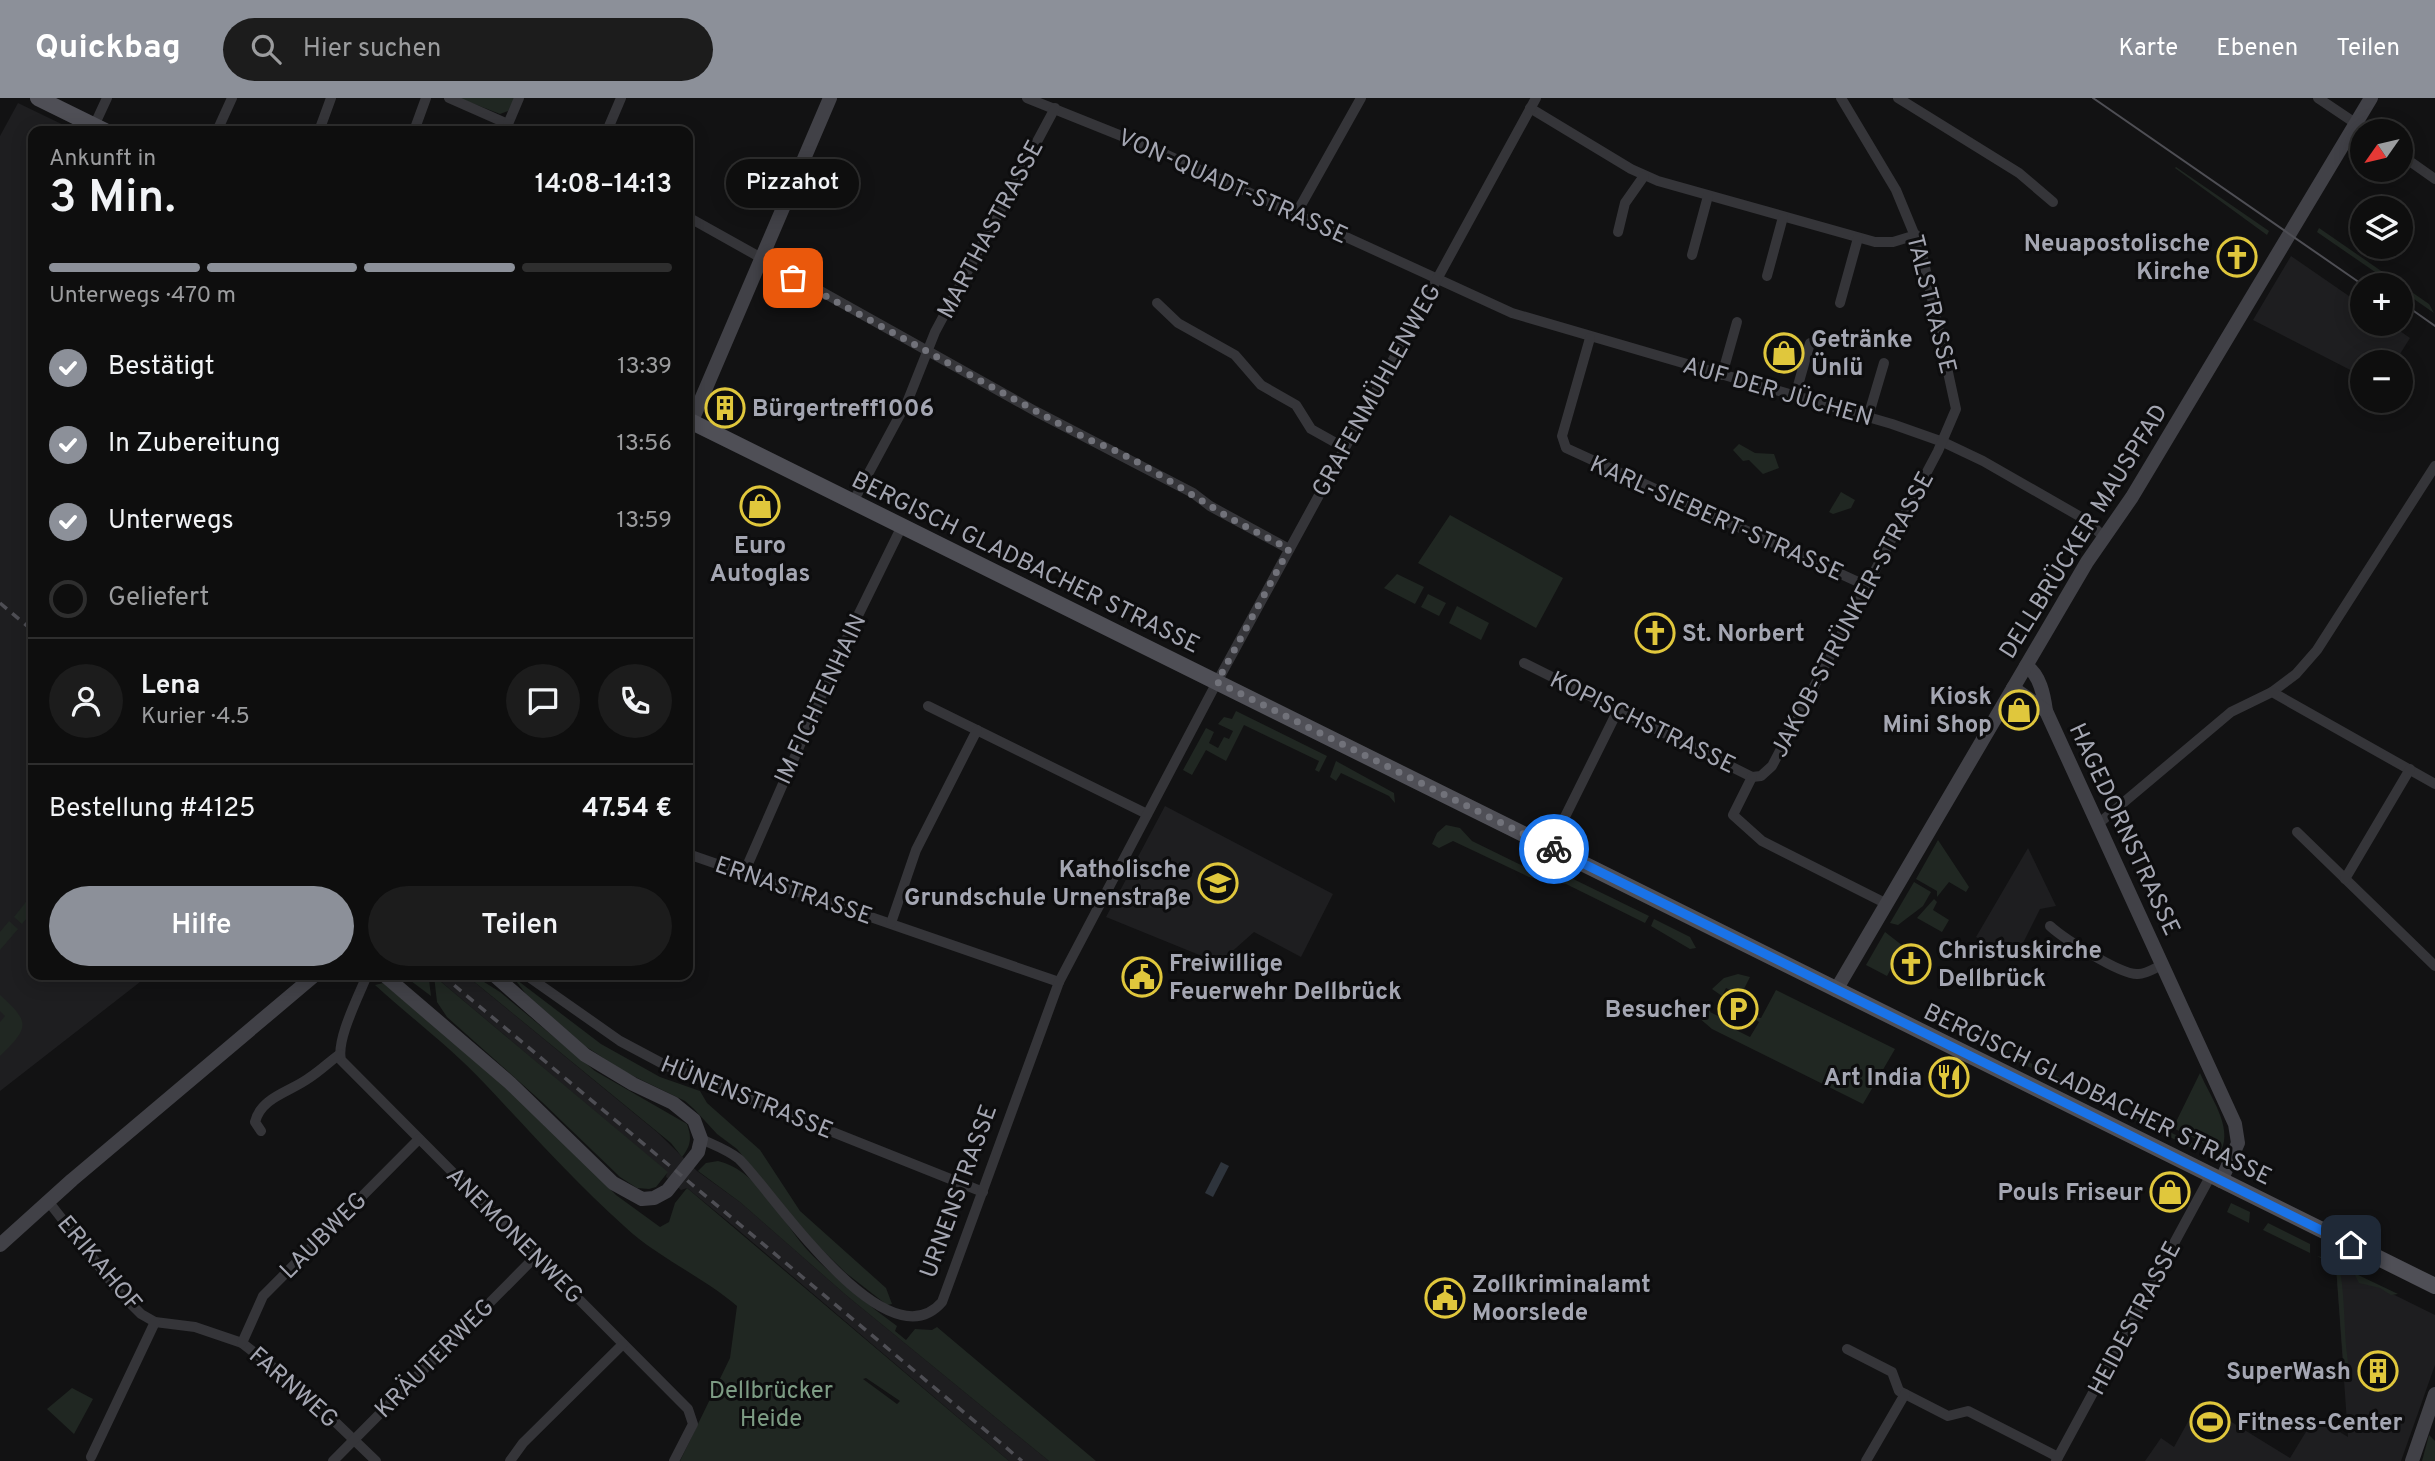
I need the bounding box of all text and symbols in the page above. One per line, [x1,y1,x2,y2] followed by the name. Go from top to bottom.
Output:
[223,18,713,81] search box
[35,28,181,70] text: Quickbag
[247,30,285,68] icon: search
[303,33,441,66] text: Hier suchen
[2118,34,2178,64] text: Karte
[2216,34,2298,64] text: Ebenen
[2336,34,2400,64] text: Teilen
[2350,119,2413,182] north arrow
[2350,119,2413,413] map controls
[1113,124,1352,252] street label: VON-QUADT-STRASSE
[932,135,1052,325] street label: MARTHASTRASSE
[49,145,156,174] text: Ankunft in
[726,159,860,208] callout: Pizzahot
[535,169,672,202] text: 14:08–14:13
[746,169,839,198] text: Pizzahot
[49,170,176,229] text: 3 Min.
[2350,196,2413,259] button: layers
[2024,230,2210,288] place label: Neuapostolische Kirche
[1898,232,1962,377] street label: TALSTRASSE
[2216,236,2258,278] church icon: Neuapostolische Kirche
[763,248,823,308] pin
[774,259,812,297] icon: bag
[2350,273,2413,336] button: +
[1305,278,1449,503] street label: GRAFENMÜHLENWEG
[49,282,236,311] text: Unterwegs · 470 m
[1811,326,1913,384] place label: Getränke Ünlü
[1763,332,1805,374] shop icon: Getränke Ünlü
[49,349,87,387] icon: check
[1679,350,1876,434] street label: AUF DER JÜCHEN
[2350,350,2413,413] button: −
[108,351,215,384] text: Bestätigt
[617,353,672,382] text: 13:39
[704,387,746,429] building icon: Bürgertreff1006
[752,395,934,425] place label: Bürgertreff1006
[1992,398,2176,665] street label: DELLBRÜCKER MAUSPFAD
[49,426,87,464] icon: check
[108,428,280,461] text: In Zubereitung
[616,430,672,459] text: 13:56
[1585,450,1848,589] street label: KARL-SIEBERT-STRASSE
[846,466,1204,661] street label: BERGISCH GLADBACHER STRASSE
[1764,466,1942,763] street label: JAKOB-STRÜNKER-STRASSE
[739,485,781,527] shop icon: Euro Autoglas
[49,503,87,541] icon: check
[108,505,234,538] text: Unterwegs
[617,507,672,536] text: 13:59
[710,532,810,590] place label: Euro Autoglas
[108,582,209,615] text: Geliefert
[769,610,874,790] street label: IM FICHTENHAIN
[1634,612,1676,654] church icon: St. Norbert
[1682,620,1805,650] place label: St. Norbert
[49,664,123,738] button: person
[506,664,580,738] button: chat
[598,664,672,738] button: phone
[1544,666,1740,782] street label: KOPISCHSTRASSE
[141,670,200,703] text: Lena
[1882,683,1992,741] place label: Kiosk Mini Shop
[1998,689,2040,731] shop icon: Kiosk Mini Shop
[141,703,250,732] text: Kurier · 4.5
[2061,719,2186,941] street label: HAGEDORNSTRASSE
[49,793,255,826] text: Bestellung #4125
[582,793,672,826] text: 47.54 €
[1519,814,1589,884] courier
[1535,830,1573,868] icon: bike
[711,851,876,933] street label: ERNASTRASSE
[904,856,1191,914] place label: Katholische Grundschule Urnenstraße
[1197,862,1239,904] school or university icon: Katholische Grundschule Urnenstraße
[49,886,354,966] button: Hilfe
[368,886,672,966] button: Teilen
[1938,937,2102,995] place label: Christuskirche Dellbrück
[1890,943,1932,985] church icon: Christuskirche Dellbrück
[1169,950,1402,1008] place label: Freiwillige Feuerwehr Dellbrück
[1121,956,1163,998] public building icon: Freiwillige Feuerwehr Dellbrück
[1717,988,1759,1030] parking icon: Besucher
[1605,996,1711,1026] place label: Besucher
[1918,998,2276,1193] street label: BERGISCH GLADBACHER STRASSE
[656,1049,838,1147] street label: HÜNENSTRASSE
[1928,1056,1970,1098] restaurant icon: Art India
[1824,1064,1922,1094] place label: Art India
[915,1101,1005,1283] street label: URNENSTRASSE
[439,1162,588,1311] street label: ANEMONENWEG
[2149,1171,2191,1213] shop icon: Pouls Friseur
[1998,1179,2143,1209] place label: Pouls Friseur
[274,1186,374,1286] street label: LAUBWEG
[50,1210,147,1318] street label: ERIKAHOF
[2321,1215,2381,1275] pin
[2332,1226,2370,1264] icon: home
[2083,1237,2189,1401] street label: HEIDESTRASSE
[1472,1271,1651,1329] place label: Zollkriminalamt Moorslede
[1424,1277,1466,1319] public building icon: Zollkriminalamt Moorslede
[369,1293,502,1426] street label: KRÄUTERWEG
[242,1341,344,1436] street label: FARNWEG
[2357,1350,2399,1392] building icon: SuperWash
[2226,1358,2351,1388] place label: SuperWash
[709,1377,833,1435] park label: Dellbrücker Heide
[2189,1401,2231,1443] sports icon: Fitness-Center
[2237,1409,2402,1439] place label: Fitness-Center

